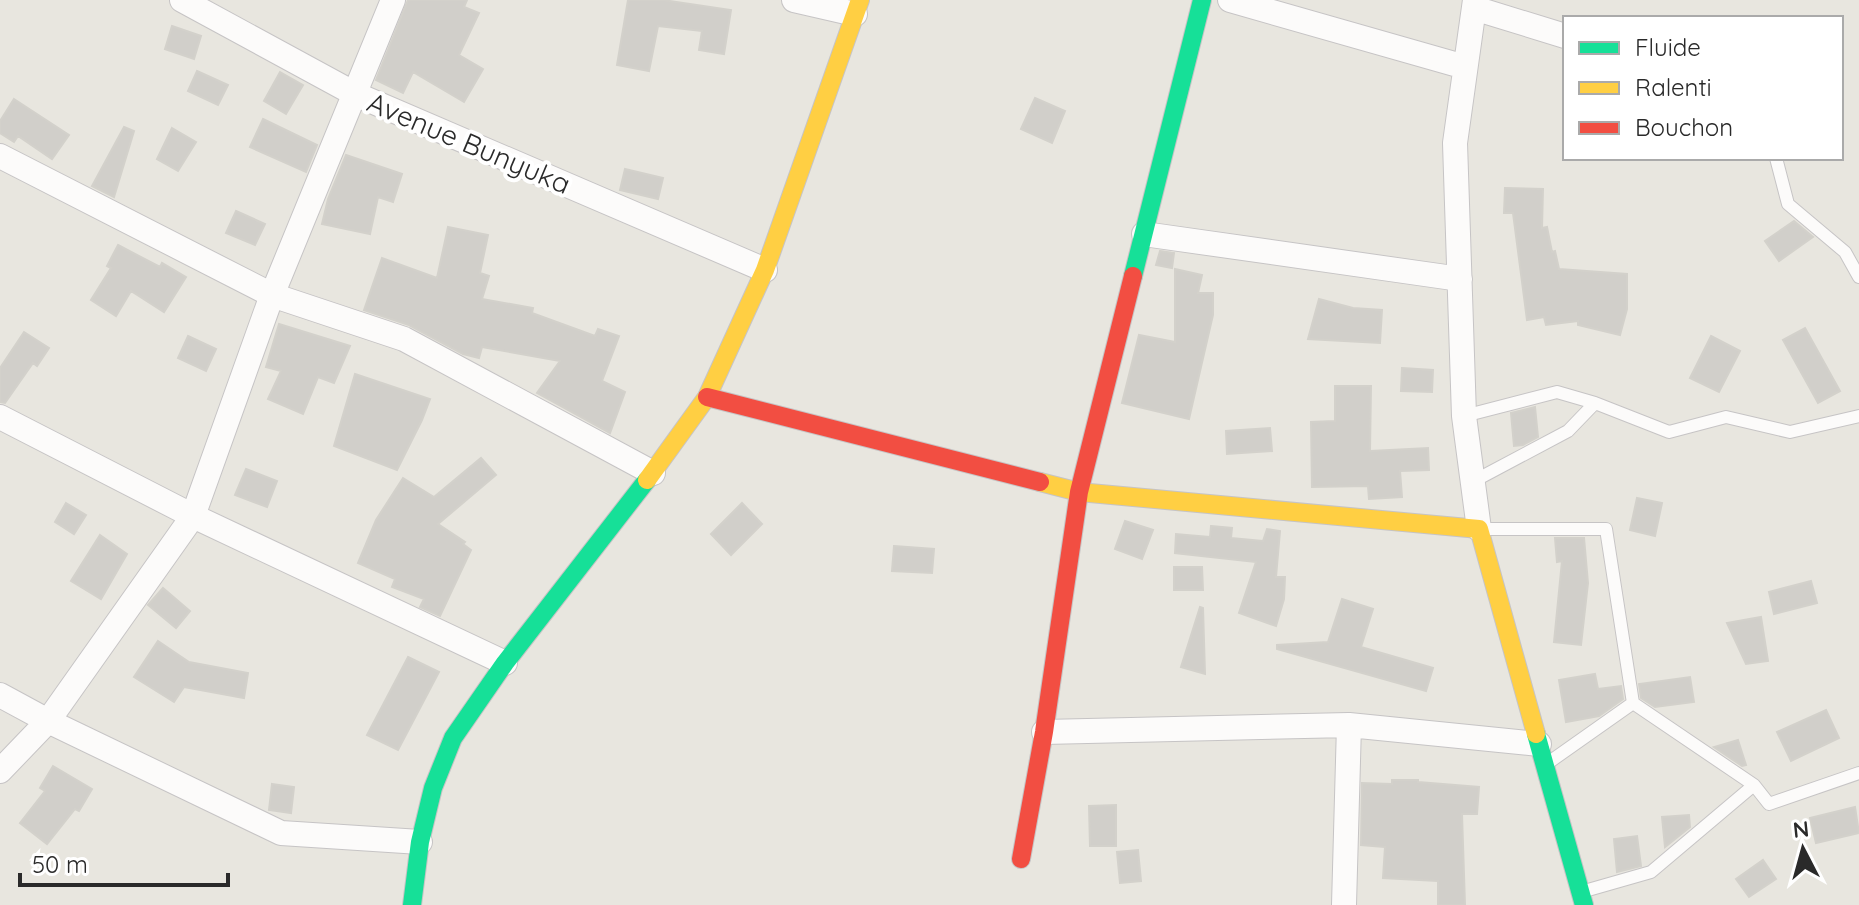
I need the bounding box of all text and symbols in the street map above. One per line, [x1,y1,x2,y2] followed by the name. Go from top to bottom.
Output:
[1563,16,1843,160] legend
[1635,32,1701,62] text: Fluide
[1635,72,1712,102] text: Ralenti
[362,84,576,201] street label: Avenue Bunyuka
[1635,112,1733,142] text: Bouchon
[1763,809,1843,889] north arrow
[1791,814,1810,844] text: N
[20,837,228,887] scale bar
[32,849,88,879] text: 50 m

